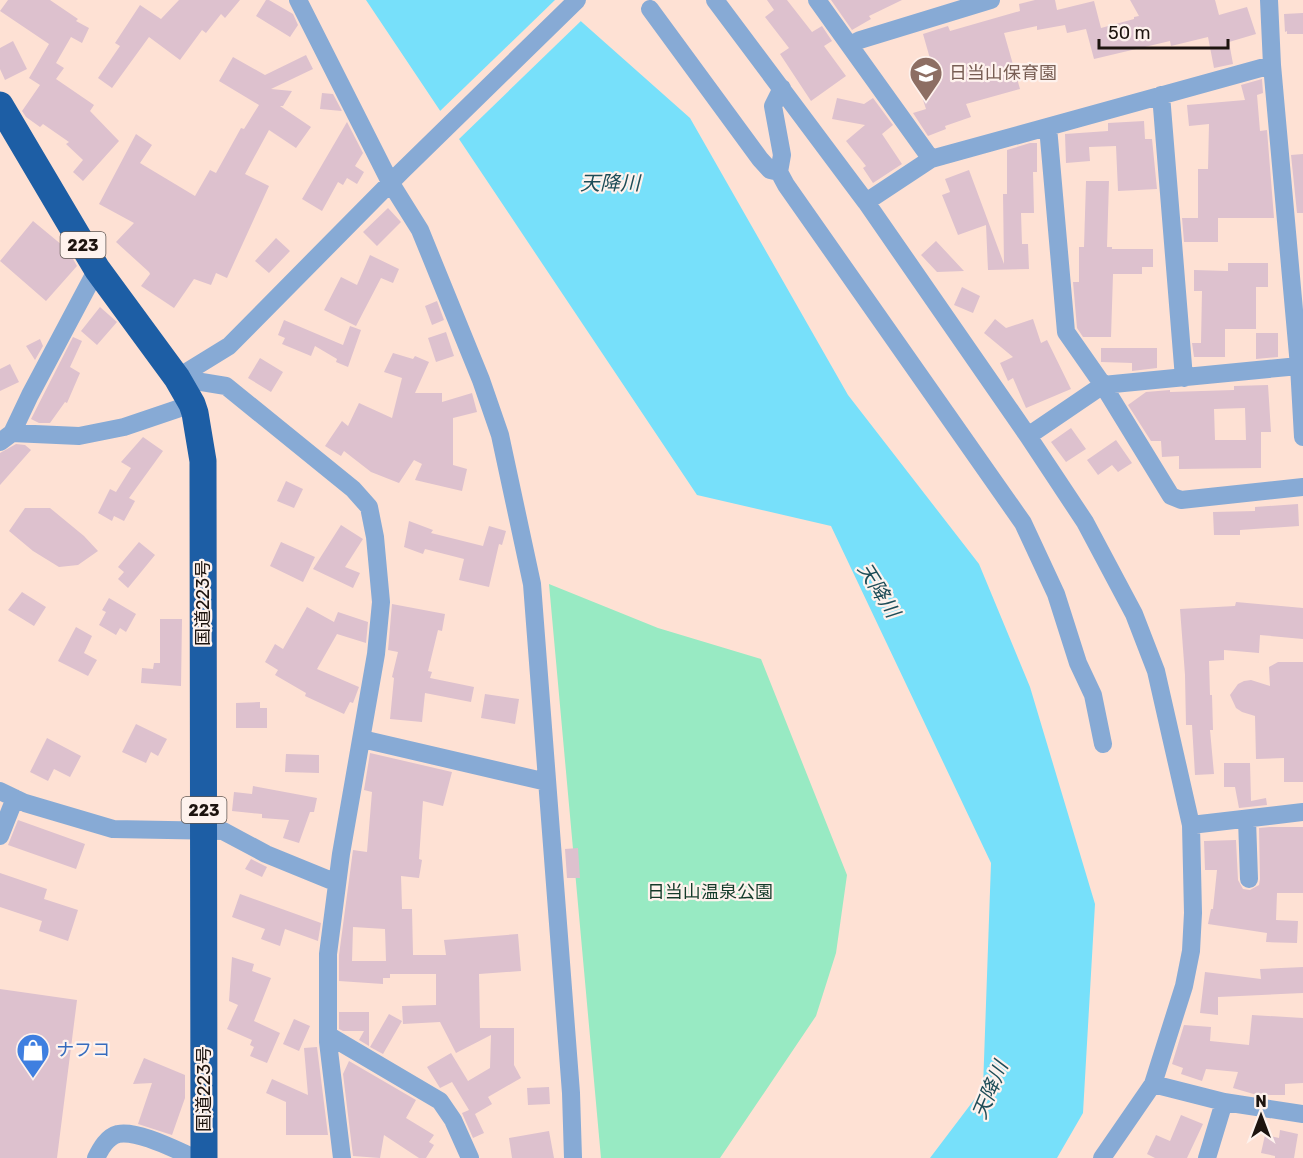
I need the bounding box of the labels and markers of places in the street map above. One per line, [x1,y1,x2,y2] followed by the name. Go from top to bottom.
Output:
[908,55,944,102] school or university icon: 日当山保育園
[949,62,1057,84] place label: 日当山保育園
[15,1032,51,1079] shop icon: ナフコ
[56,1039,110,1061] place label: ナフコ

